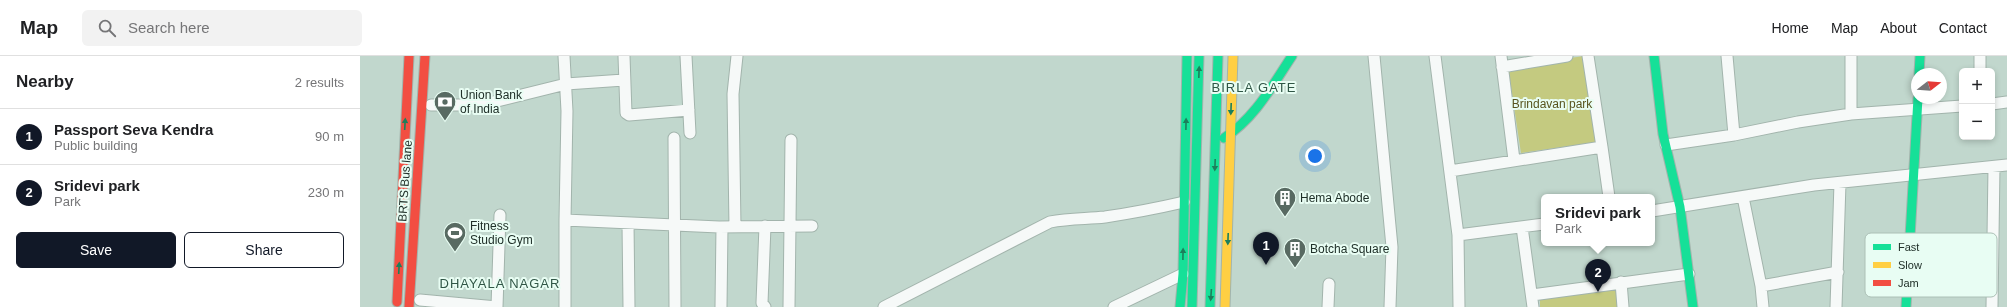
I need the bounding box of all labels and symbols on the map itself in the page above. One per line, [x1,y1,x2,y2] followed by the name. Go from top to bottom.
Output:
[1196,65,1202,78] one-way arrow
[1911,68,1947,104] north arrow
[1212,80,1296,95] district label: BIRLA GATE
[460,88,523,116] place label: Union Bank of India
[432,89,458,122] bank icon: Union Bank of India
[1512,97,1593,111] park label: Brindavan park
[1228,103,1234,116] one-way arrow
[1183,117,1189,130] one-way arrow
[402,118,409,130] one-way arrow
[395,139,415,222] street label: BRTS Bus lane
[1305,146,1325,166] your location
[1212,159,1218,172] one-way arrow
[1272,185,1298,218] building icon: Hema Abode
[1300,191,1370,205] place label: Hema Abode
[470,219,533,247] place label: Fitness Studio Gym
[442,220,468,253] sports icon: Fitness Studio Gym
[1253,232,1279,265] pin: 1
[1225,233,1231,246] one-way arrow
[1865,233,1997,297] legend
[1282,236,1308,269] building icon: Botcha Square
[1898,241,1919,253] text: Fast
[1310,242,1390,256] place label: Botcha Square
[1180,247,1186,260] one-way arrow
[1585,259,1611,292] pin: 2
[1898,259,1922,271] text: Slow
[395,262,402,274] one-way arrow
[440,276,560,291] district label: DHAYALA NAGAR
[1898,277,1919,289] text: Jam
[1207,289,1214,301] one-way arrow

